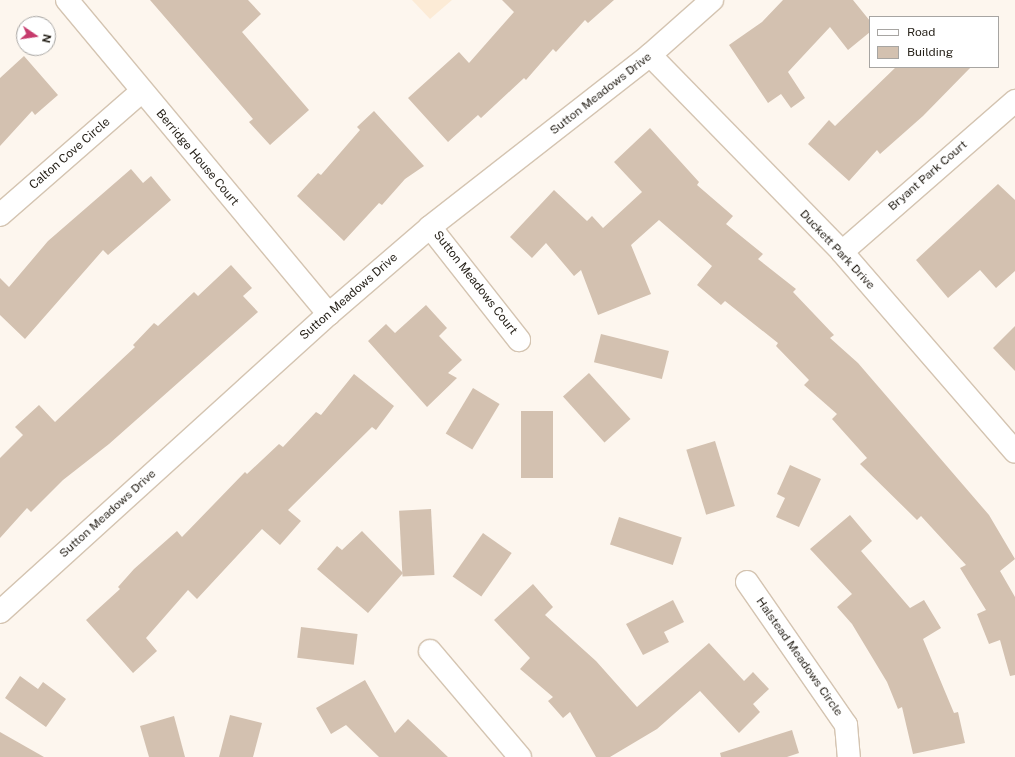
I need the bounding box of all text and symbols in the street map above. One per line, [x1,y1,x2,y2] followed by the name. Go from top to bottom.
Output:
[16,16,56,56] north arrow
[869,16,999,68] legend
[907,25,935,39] text: Road
[40,33,54,44] text: N
[907,45,953,59] text: Building
[547,50,655,138] street label: Sutton Meadows Drive
[153,107,241,209] street label: Berridge House Court
[27,115,113,193] street label: Calton Cove Circle
[886,138,970,214] street label: Bryant Park Court
[796,207,878,293] street label: Duckett Park Drive
[430,228,520,338] street label: Sutton Meadows Court
[297,251,401,343] street label: Sutton Meadows Drive
[57,467,159,561] street label: Sutton Meadows Drive
[752,595,846,719] street label: Halstead Meadows Circle

